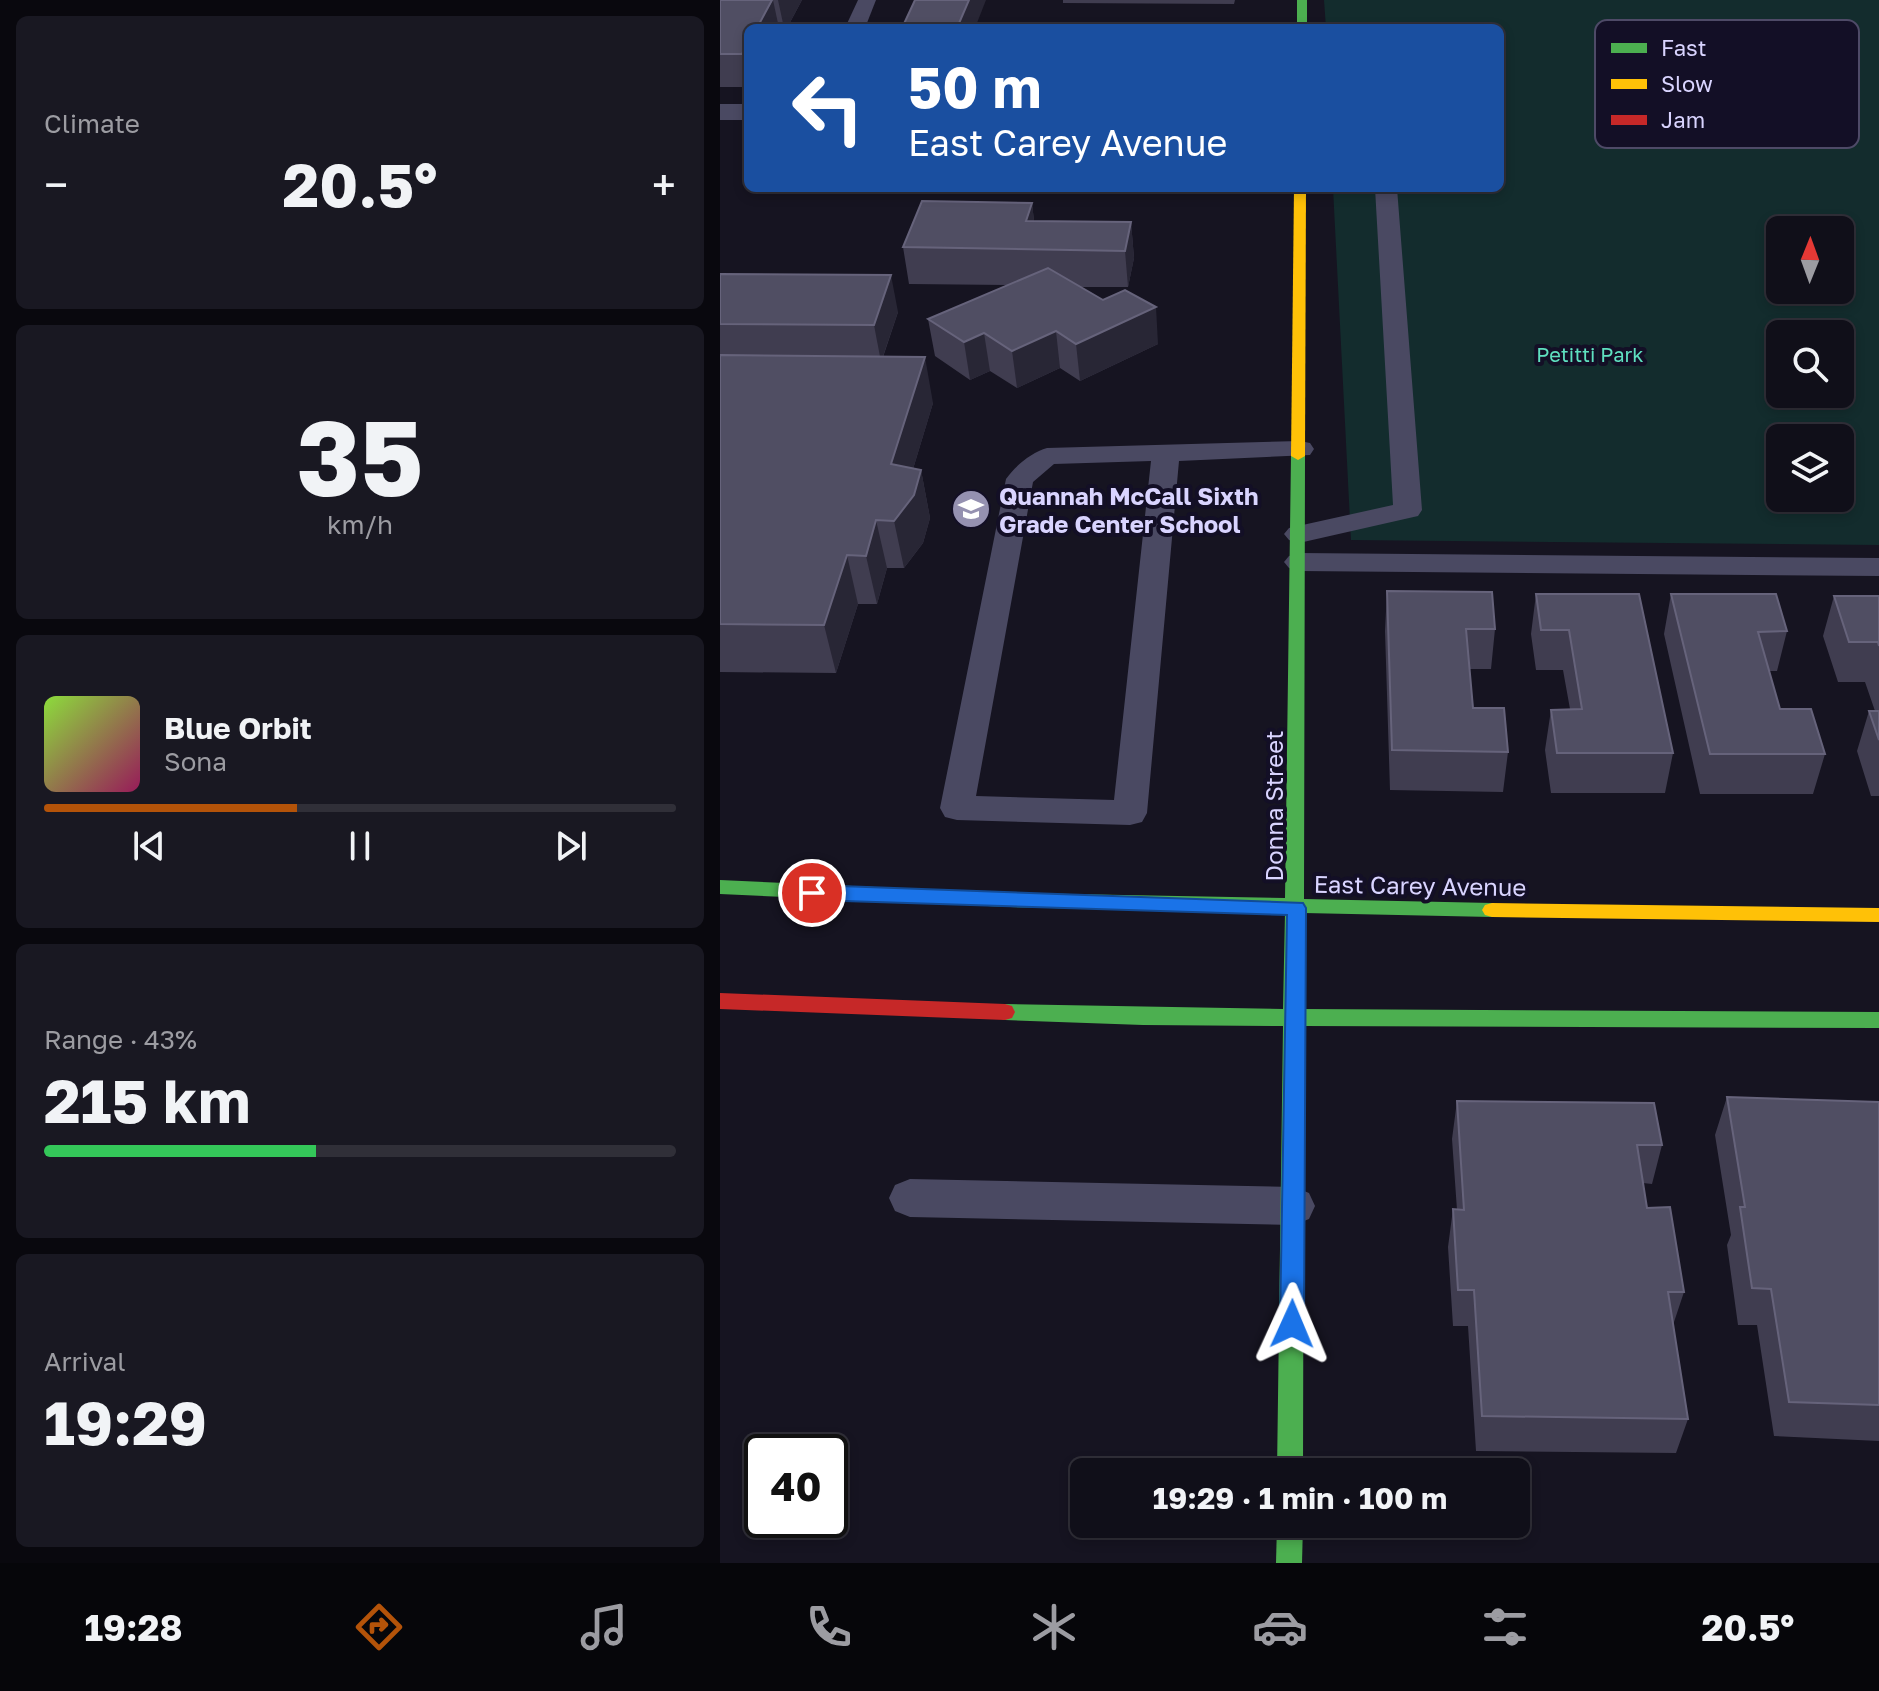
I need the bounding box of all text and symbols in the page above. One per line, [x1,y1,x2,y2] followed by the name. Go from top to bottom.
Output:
[1595,20,1859,148] legend
[1661,34,1707,61] text: Fast
[908,53,1042,120] text: 50 m
[776,56,880,160] icon: left
[1661,70,1713,97] text: Slow
[1661,106,1705,133] text: Jam
[44,108,140,139] text: Climate
[908,121,1227,164] text: East Carey Avenue
[283,148,437,220] text: 20.5°
[44,158,68,211] text: −
[652,158,676,211] text: +
[1766,216,1854,304] north arrow
[1766,216,1854,512] map controls
[1766,320,1854,408] button: search
[1536,342,1644,366] park label: Petitti Park
[297,394,423,519] text: 35
[1766,424,1854,512] button: layers
[999,481,1258,538] place label: Quannah McCall Sixth Grade Center School
[950,488,992,530] school or university icon: Quannah McCall Sixth Grade Center School
[327,509,393,540] text: km/h
[164,710,312,746] text: Blue Orbit
[1259,730,1288,882] street label: Donna Street
[164,746,227,777] text: Sona
[127,824,171,868] icon: previous
[338,824,382,868] icon: pause
[549,824,593,868] icon: next
[778,859,846,927] pin
[1313,869,1527,901] street label: East Carey Avenue
[790,871,834,915] icon: arrive
[44,1024,197,1055] text: Range · 43%
[44,1064,250,1136] text: 215 km
[1250,1282,1334,1366] position arrow
[44,1346,125,1377] text: Arrival
[44,1386,207,1458] text: 19:29
[744,1434,848,1538] speed limit sign: 40
[1153,1480,1447,1516] text: 19:29 · 1 min · 100 m
[351,1599,407,1655] icon: directions
[576,1599,632,1655] icon: music
[801,1599,857,1655] icon: phone
[1026,1599,1082,1655] icon: climate
[1252,1599,1308,1655] icon: car
[1477,1599,1533,1655] icon: filters
[85,1606,182,1649] text: 19:28
[1702,1606,1794,1649] text: 20.5°

